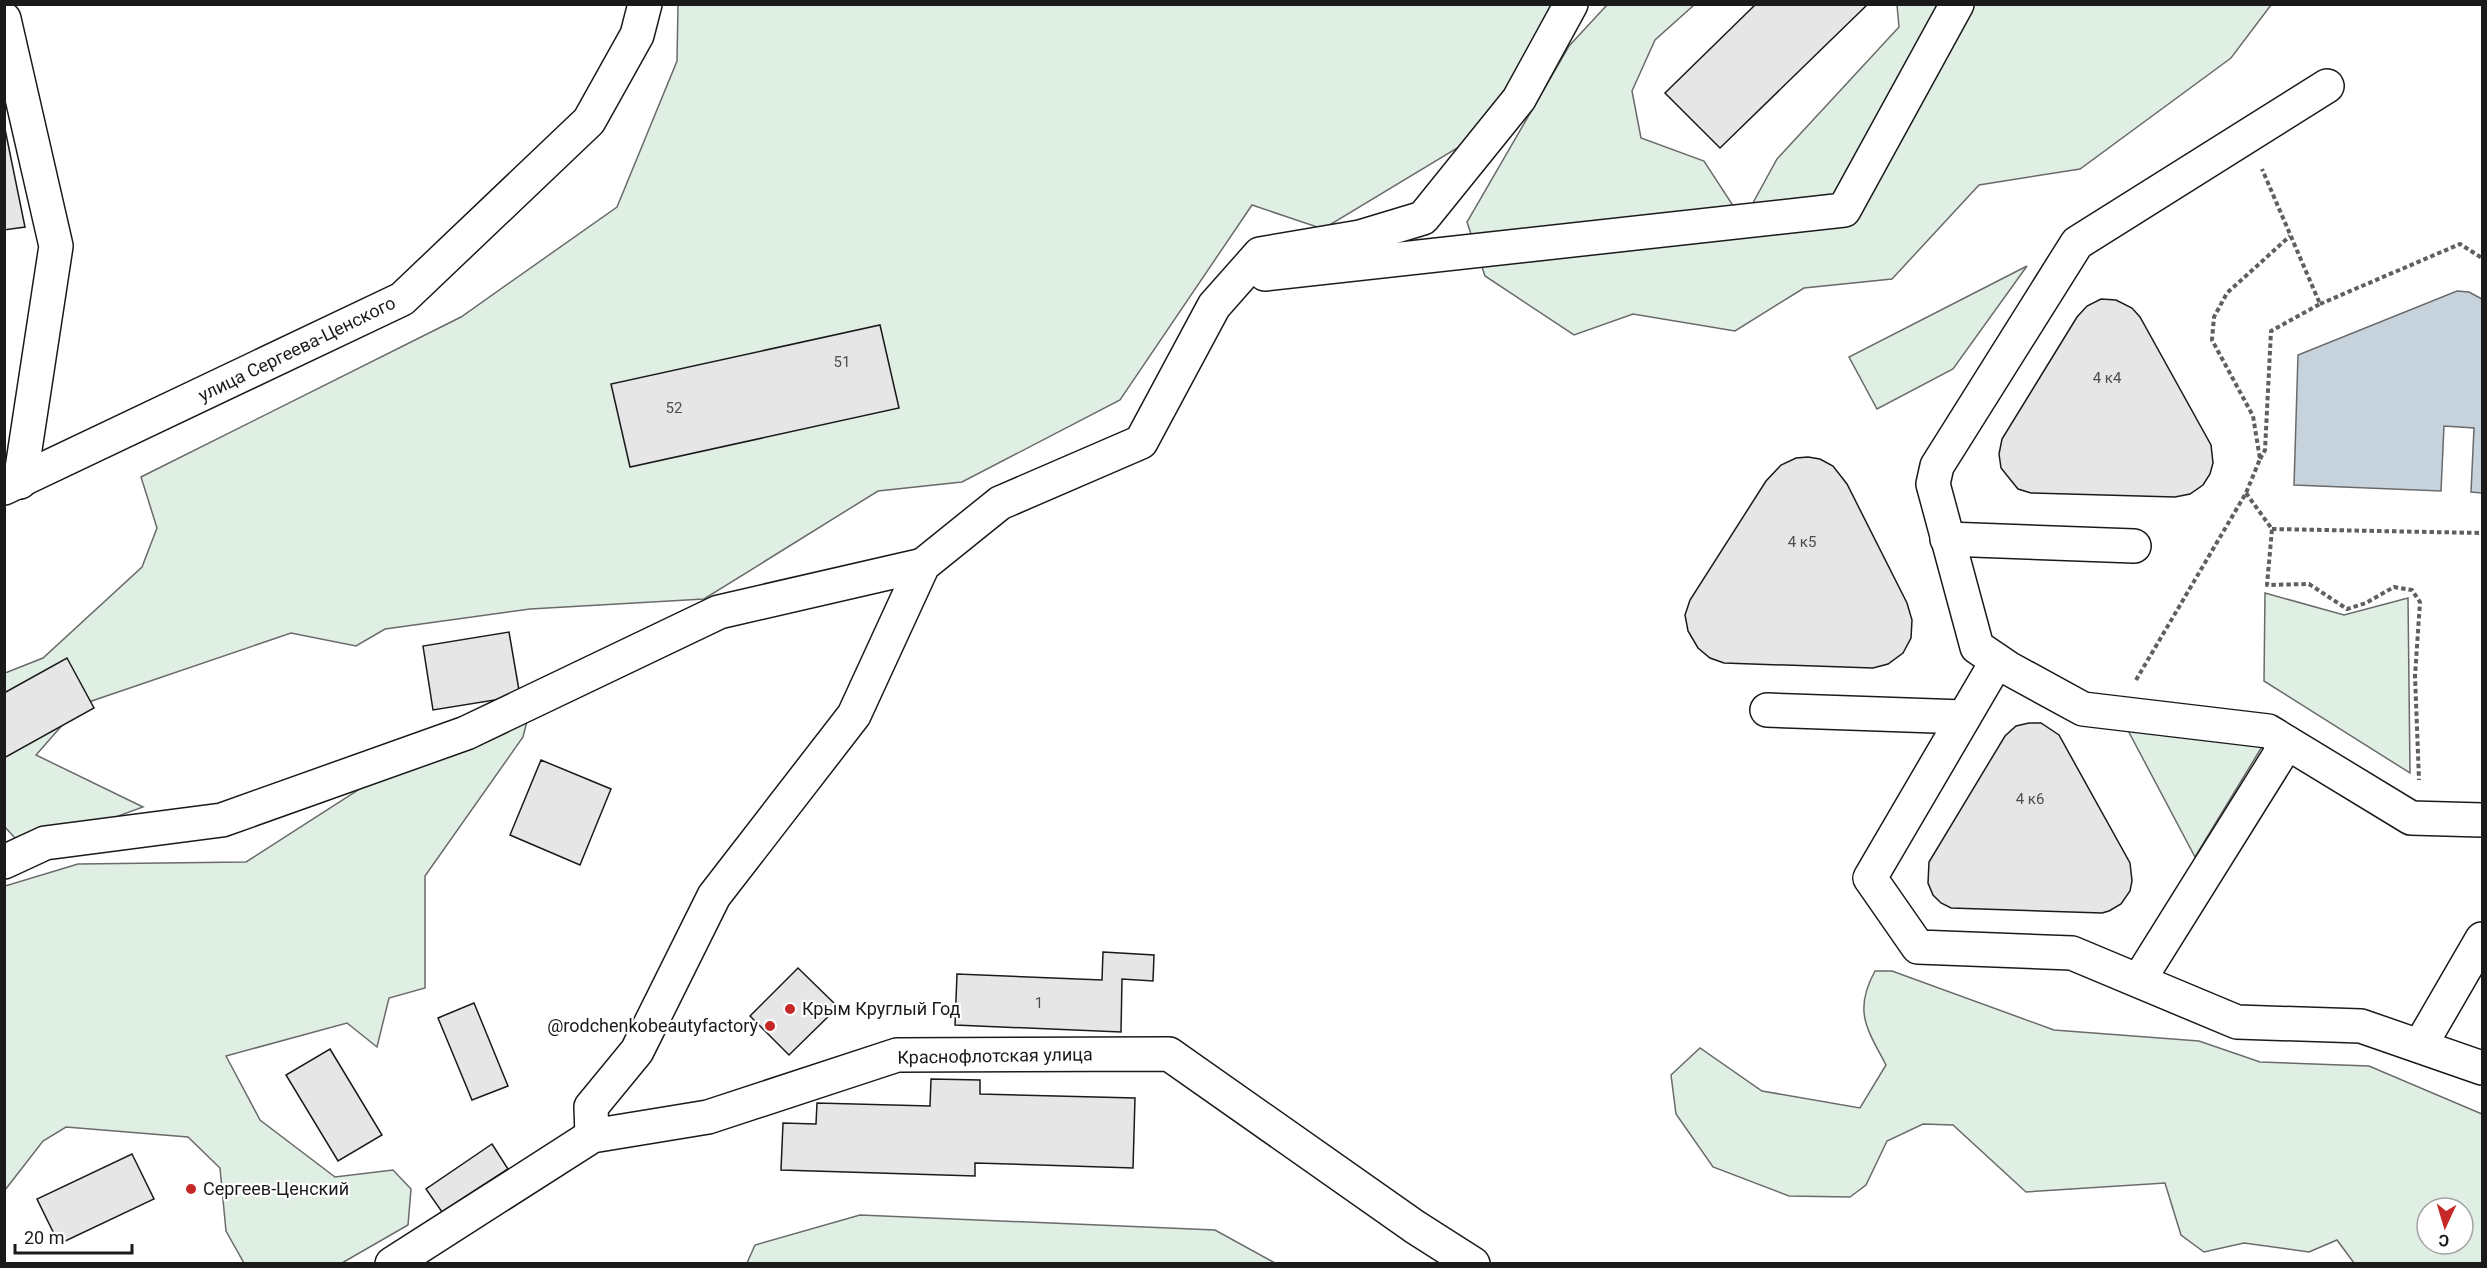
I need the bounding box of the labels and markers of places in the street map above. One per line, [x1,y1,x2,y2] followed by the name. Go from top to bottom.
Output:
[802,998,961,1019] place label: Крым Круглый Год
[783,1002,797,1016] marker: Крым Круглый Год
[547,1015,758,1036] place label: @rodchenkobeautyfactory
[763,1019,777,1033] marker: @rodchenkobeautyfactory
[203,1178,349,1199] place label: Сергеев-Ценский
[184,1182,198,1196] marker: Сергеев-Ценский

